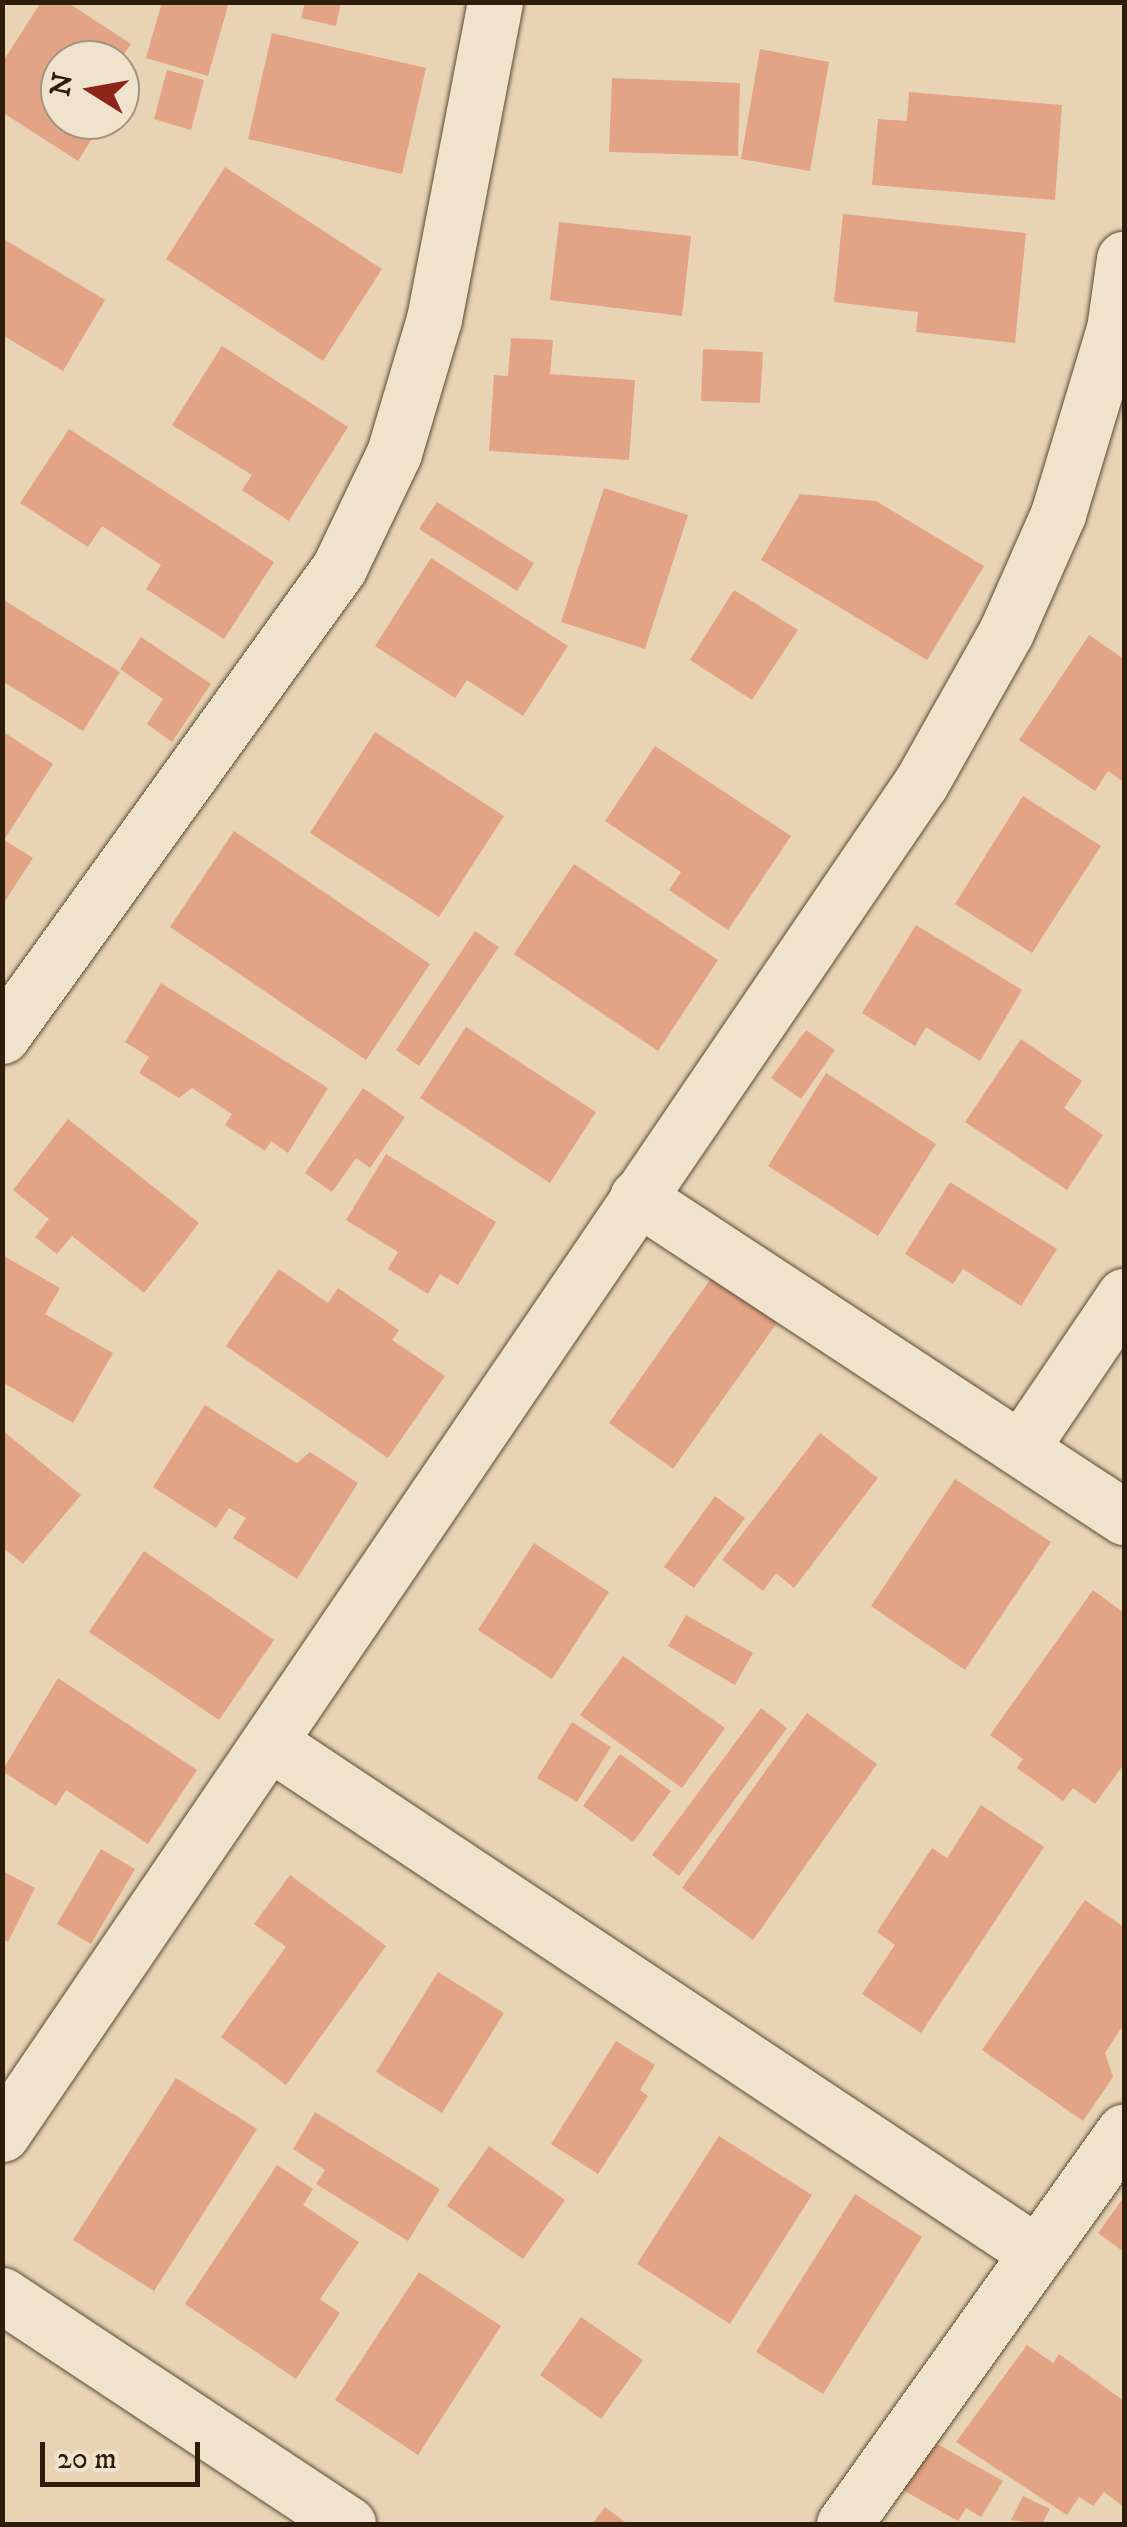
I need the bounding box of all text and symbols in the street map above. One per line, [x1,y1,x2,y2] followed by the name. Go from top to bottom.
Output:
[40,40,140,140] north arrow
[43,70,81,99] text: N
[45,2422,205,2484] scale bar
[57,2441,117,2478] text: 20 m

